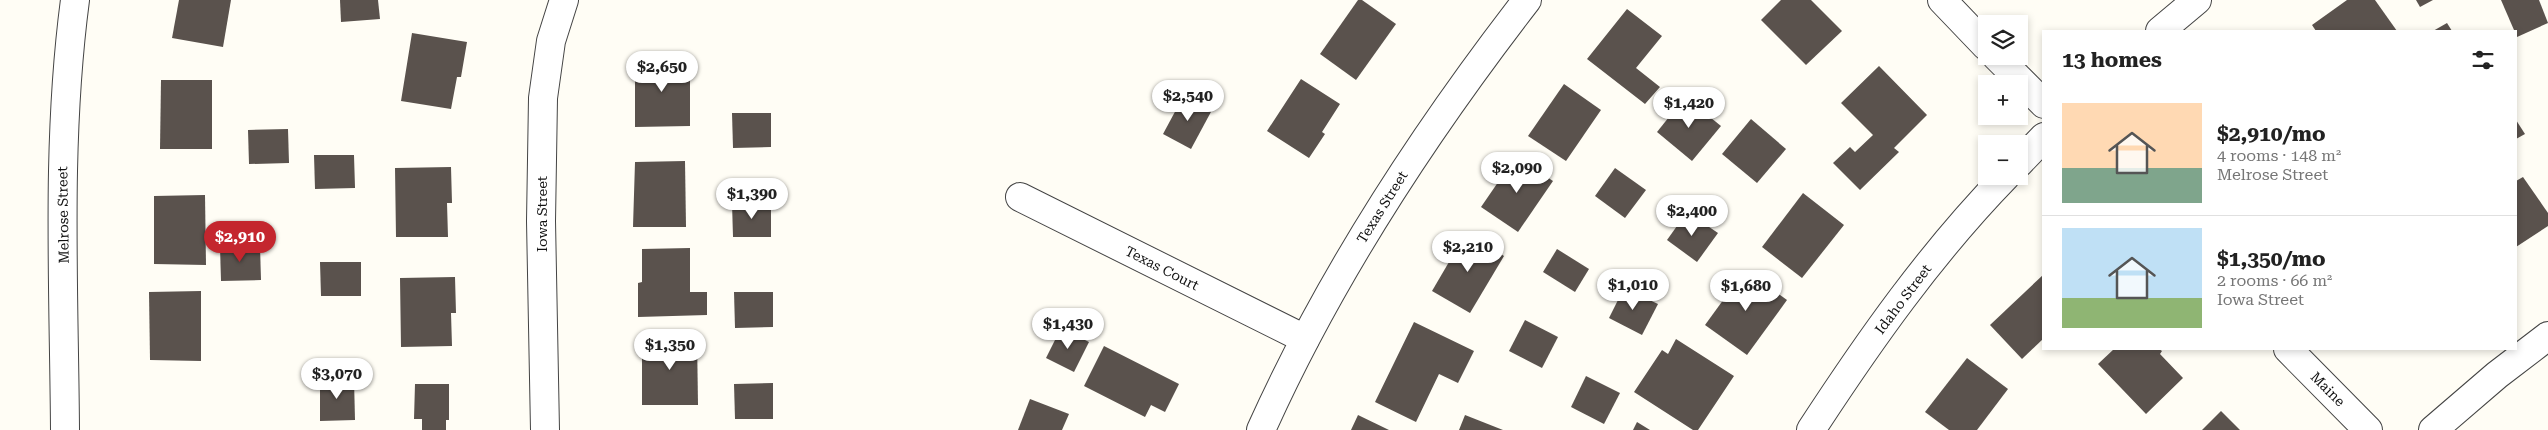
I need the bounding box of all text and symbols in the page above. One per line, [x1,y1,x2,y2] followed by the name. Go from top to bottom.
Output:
[1978,15,2028,185] map controls
[1978,15,2028,65] button: layers
[2469,46,2497,74] icon: filters
[2062,48,2162,72] text: 13 homes
[621,51,703,93] pin: $2,650
[637,57,687,76] text: $2,650
[1978,75,2028,125] button: +
[1147,80,1229,122] pin: $2,540
[1163,86,1213,105] text: $2,540
[1648,86,1730,129] pin: $1,420
[1664,93,1714,112] text: $1,420
[2217,122,2326,146] text: $2,910/mo
[2102,123,2162,183] icon: home
[1978,135,2028,185] button: −
[2217,146,2341,165] text: 4 rooms · 148 m²
[1476,152,1558,194] pin: $2,090
[1492,158,1542,177] text: $2,090
[2217,165,2328,184] text: Melrose Street
[54,166,72,264] street label: Melrose Street
[1353,168,1411,246] street label: Texas Street
[534,176,550,252] street label: Iowa Street
[711,178,793,220] pin: $1,390
[727,184,777,203] text: $1,390
[1651,194,1733,237] pin: $2,400
[1667,201,1717,220] text: $2,400
[199,220,281,263] pin: $2,910
[215,227,265,246] text: $2,910
[1427,230,1509,273] pin: $2,210
[1443,237,1493,256] text: $2,210
[1123,243,1201,293] street label: Texas Court
[2217,247,2326,271] text: $1,350/mo
[2102,248,2162,308] icon: home
[1872,261,1934,337] street label: Idaho Street
[1592,268,1674,311] pin: $1,010
[1705,270,1787,312] pin: $1,680
[2217,271,2332,290] text: 2 rooms · 66 m²
[1608,275,1658,294] text: $1,010
[1721,276,1771,295] text: $1,680
[2217,290,2304,309] text: Iowa Street
[1027,308,1109,350] pin: $1,430
[1043,314,1093,333] text: $1,430
[629,328,711,371] pin: $1,350
[645,335,695,354] text: $1,350
[296,358,378,400] pin: $3,070
[312,364,362,383] text: $3,070
[2307,368,2349,410] street label: Maine

